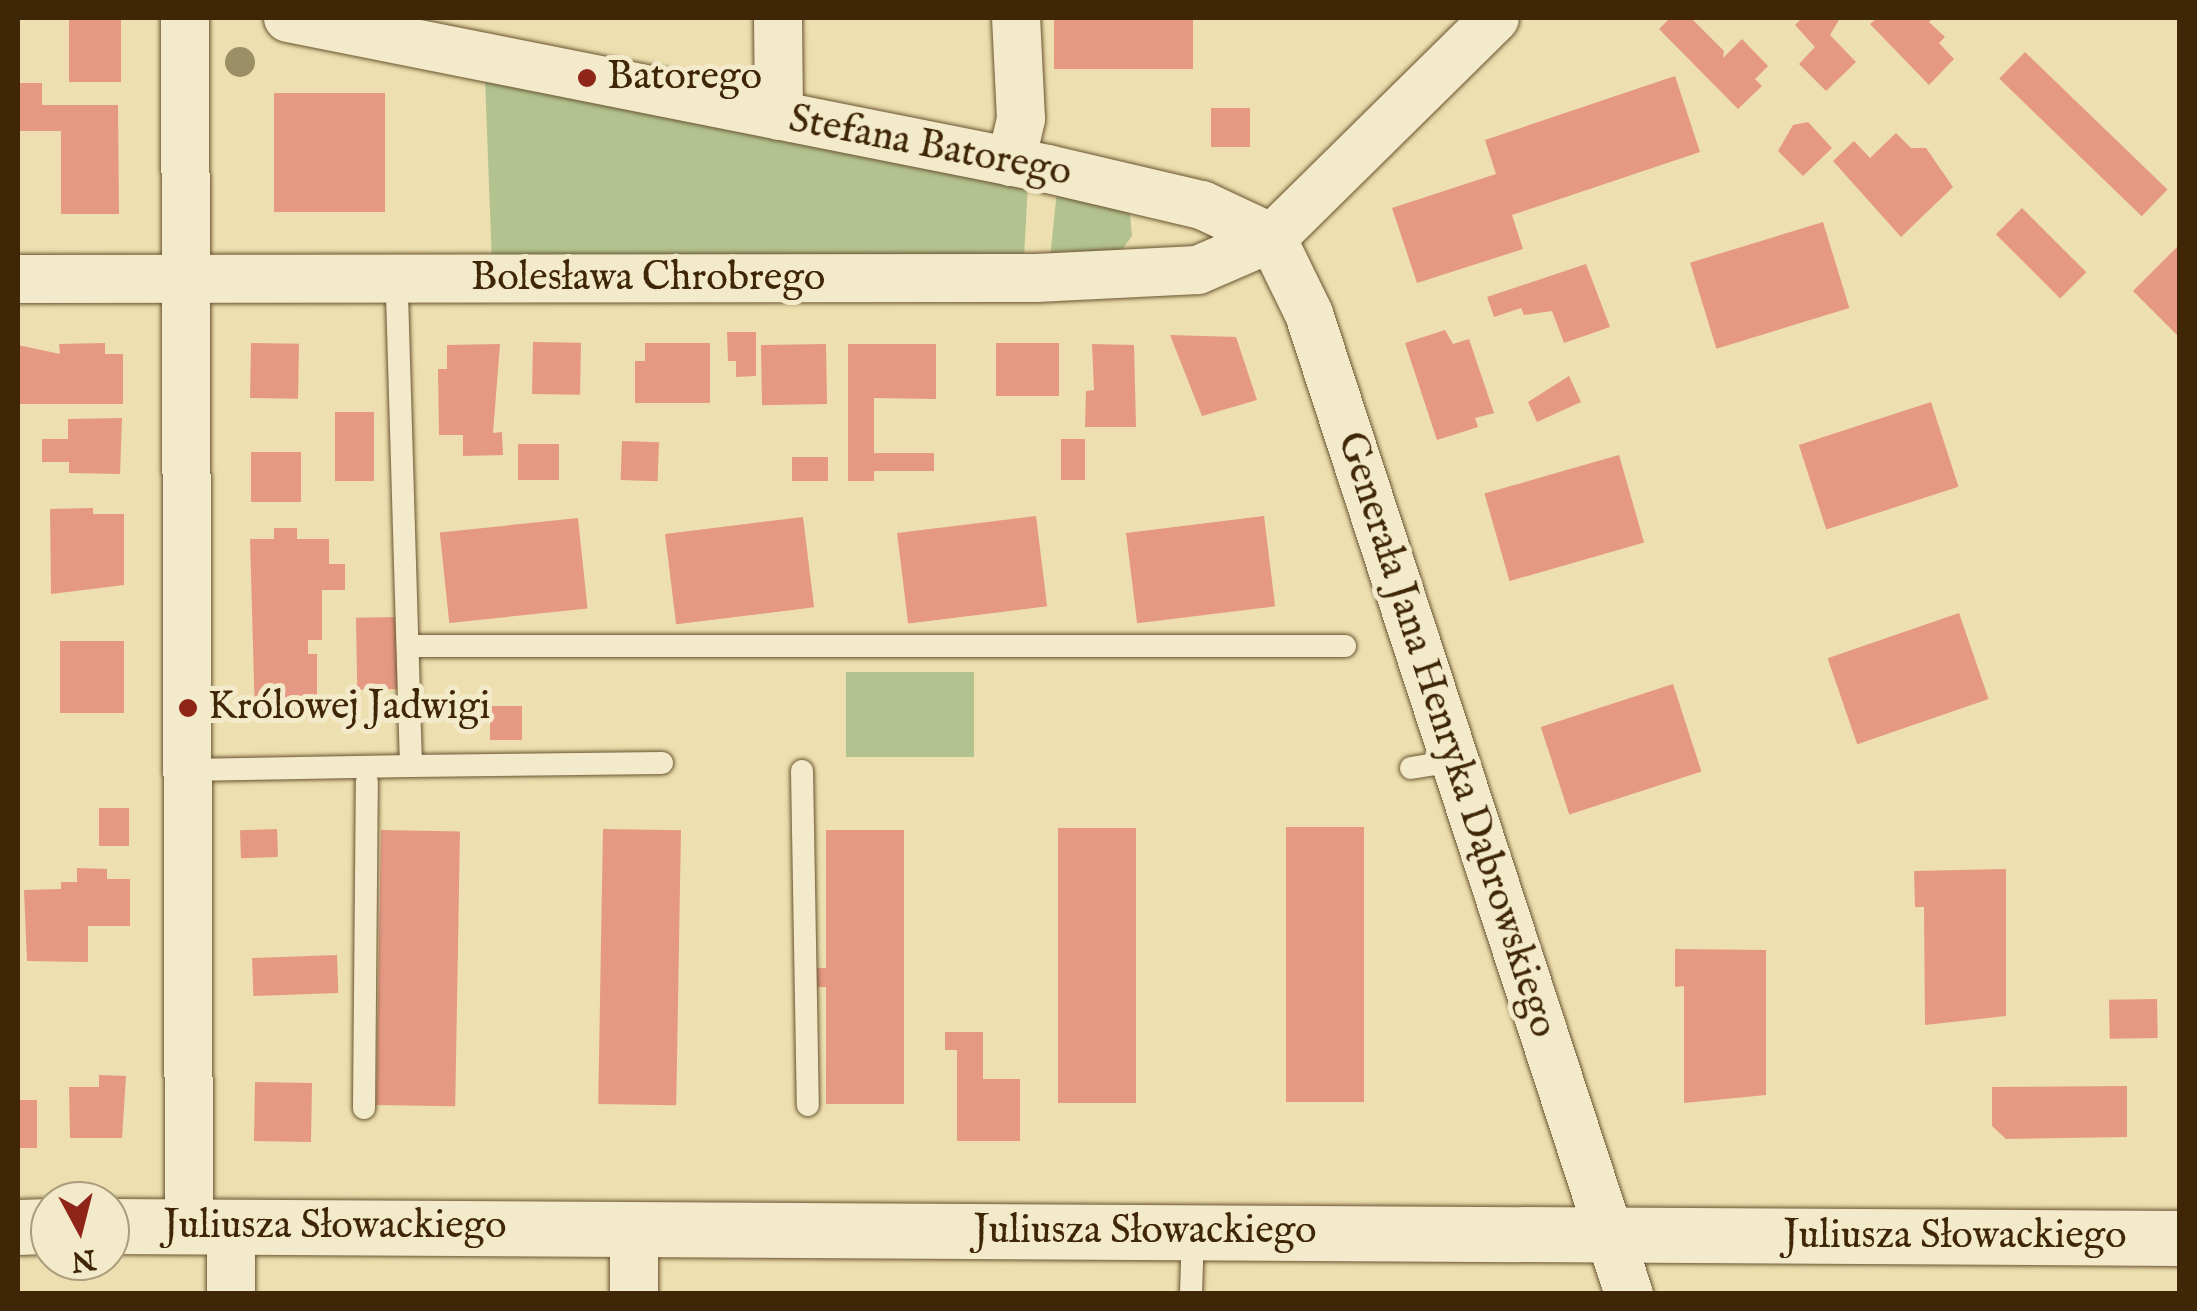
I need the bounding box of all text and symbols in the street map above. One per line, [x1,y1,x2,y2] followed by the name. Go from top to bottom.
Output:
[607,54,762,102] place label: Batorego
[576,67,598,89] marker: Batorego
[785,96,1075,198] street label: Stefana Batorego
[471,255,825,303] street label: Bolesława Chrobrego
[1325,426,1567,1044] street label: Generała Jana Henryka Dąbrowskiego
[208,684,490,732] place label: Królowej Jadwigi
[177,697,199,719] marker: Królowej Jadwigi
[30,1181,130,1281] north arrow
[163,1203,507,1251] street label: Juliusza Słowackiego
[973,1208,1317,1256] street label: Juliusza Słowackiego
[1783,1213,2127,1261] street label: Juliusza Słowackiego
[69,1240,98,1278] text: N

